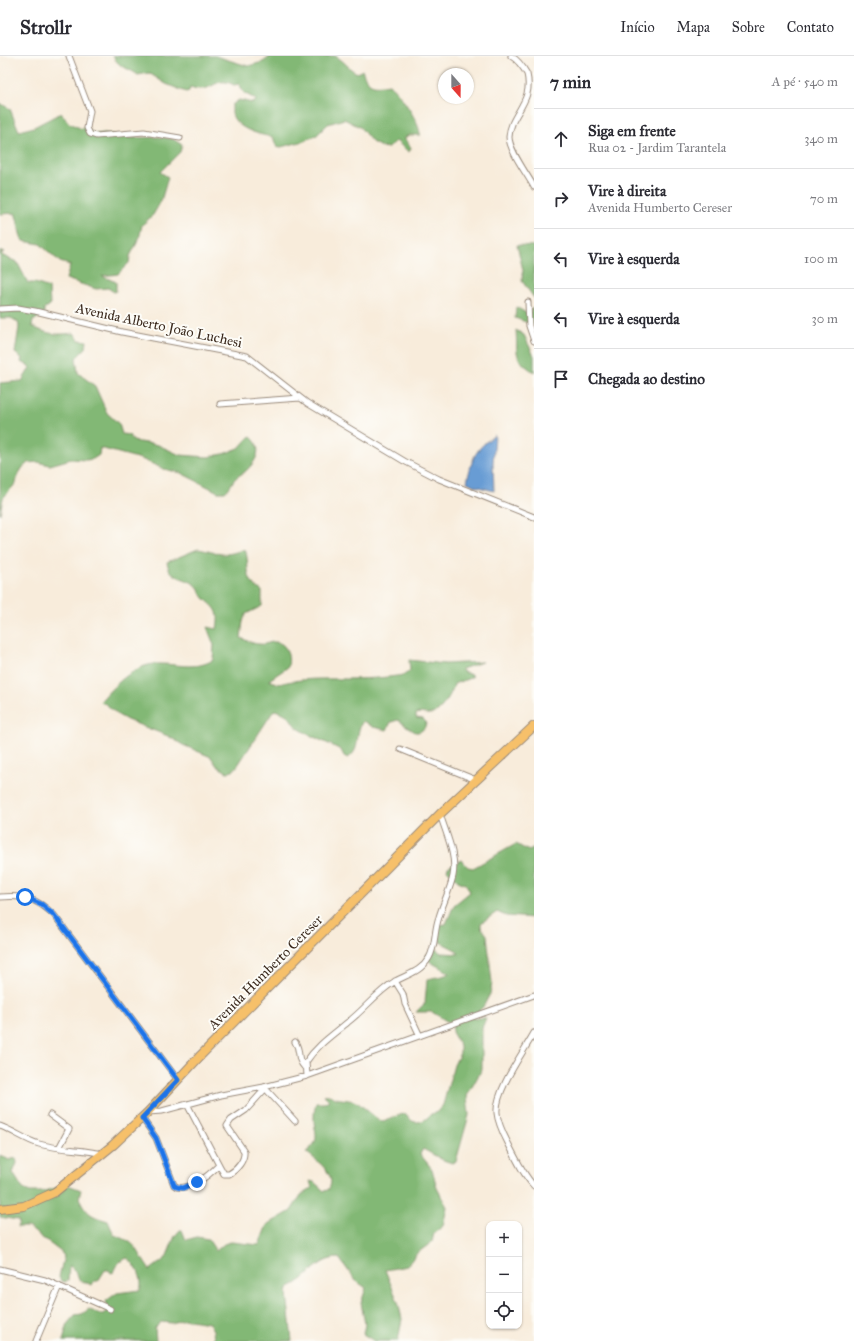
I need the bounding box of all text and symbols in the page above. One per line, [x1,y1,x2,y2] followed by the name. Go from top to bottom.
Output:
[20,16,72,39] text: Strollr
[620,19,655,36] text: Início
[677,19,710,36] text: Mapa
[732,19,765,36] text: Sobre
[787,19,834,36] text: Contato
[438,68,474,104] north arrow
[550,72,591,93] text: 7 min
[772,74,838,90] text: A pé · 540 m
[588,122,676,140] text: Siga em frente
[550,128,572,150] icon: ahead
[804,131,838,147] text: 340 m
[588,140,726,156] text: Rua 02 - Jardim Tarantela
[588,182,666,200] text: Vire à direita
[550,188,572,210] icon: right
[810,191,838,207] text: 70 m
[588,200,732,216] text: Avenida Humberto Cereser
[550,248,572,270] icon: left
[588,250,680,268] text: Vire à esquerda
[804,251,838,267] text: 100 m
[73,299,244,352] street label: Avenida Alberto João Luchesi
[550,308,572,330] icon: left
[588,310,680,328] text: Vire à esquerda
[812,311,838,327] text: 30 m
[550,368,572,390] icon: arrive
[588,370,705,388] text: Chegada ao destino
[16,888,34,906] route start
[204,911,327,1034] street label: Avenida Humberto Cereser
[188,1173,206,1191] route end
[486,1221,522,1329] map controls
[486,1221,522,1257] button: +
[486,1257,522,1293] button: −
[486,1293,522,1329] button: locate

